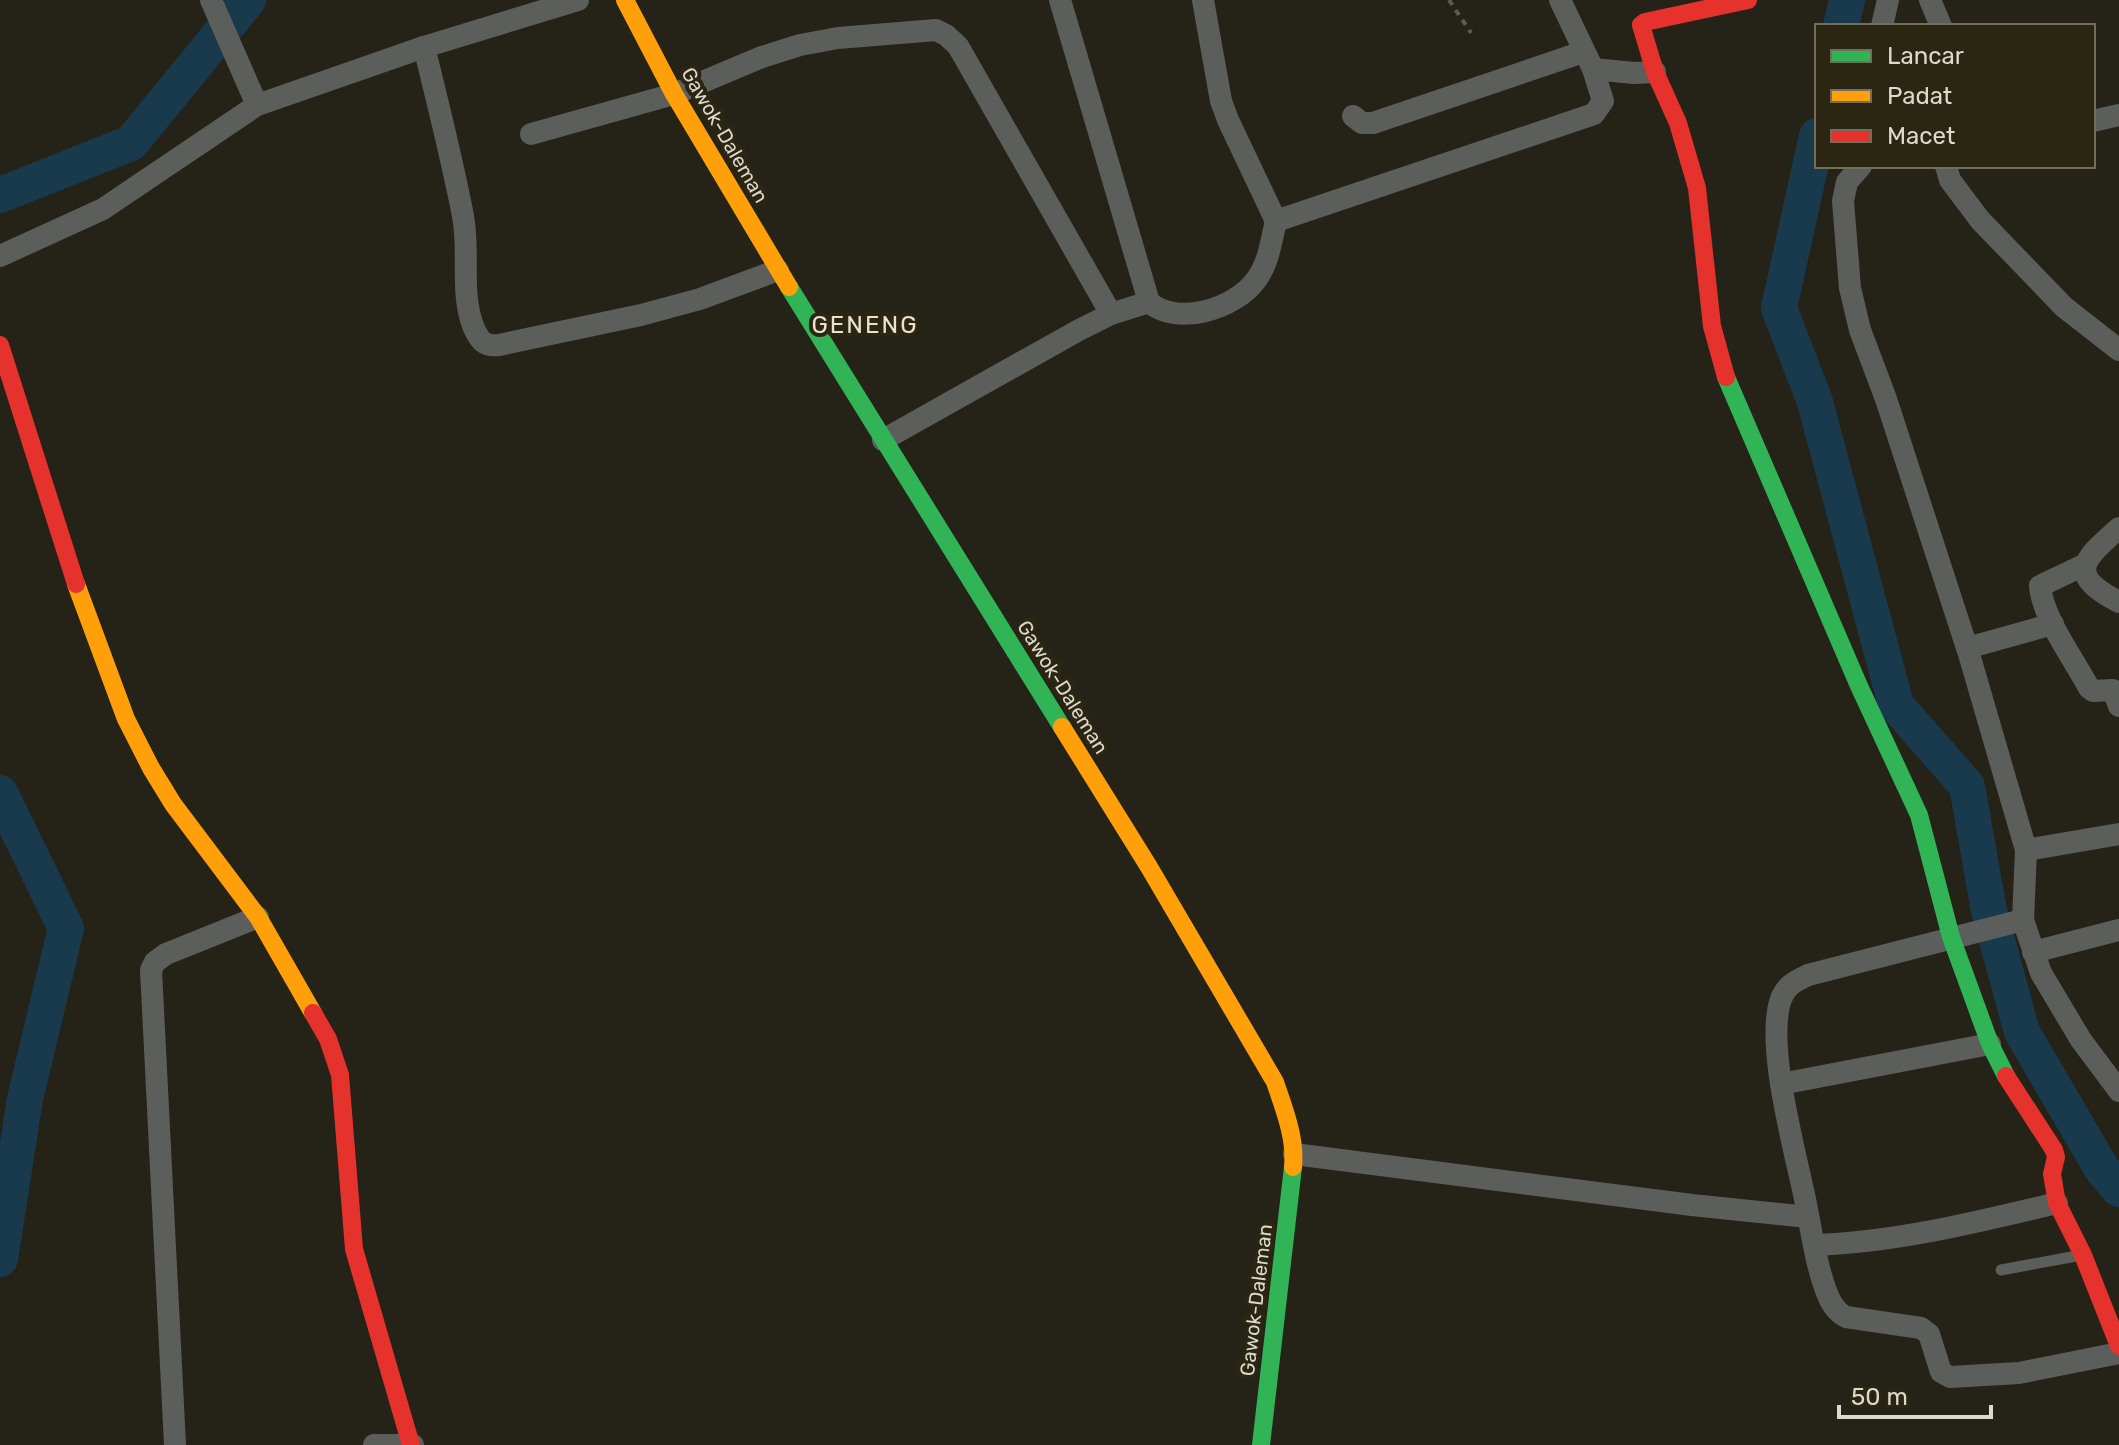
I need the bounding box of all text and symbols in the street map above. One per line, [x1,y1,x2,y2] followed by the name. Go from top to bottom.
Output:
[1815,24,2095,168] legend
[1887,42,1964,70] text: Lancar
[676,63,774,207] street label: Gawok-Daleman
[1887,82,1952,110] text: Padat
[1887,122,1955,150] text: Macet
[811,311,919,339] district label: GENENG
[1012,616,1114,758] street label: Gawok-Daleman
[1235,1223,1277,1377] street label: Gawok-Daleman
[1839,1369,1991,1419] scale bar
[1851,1383,1908,1411] text: 50 m

